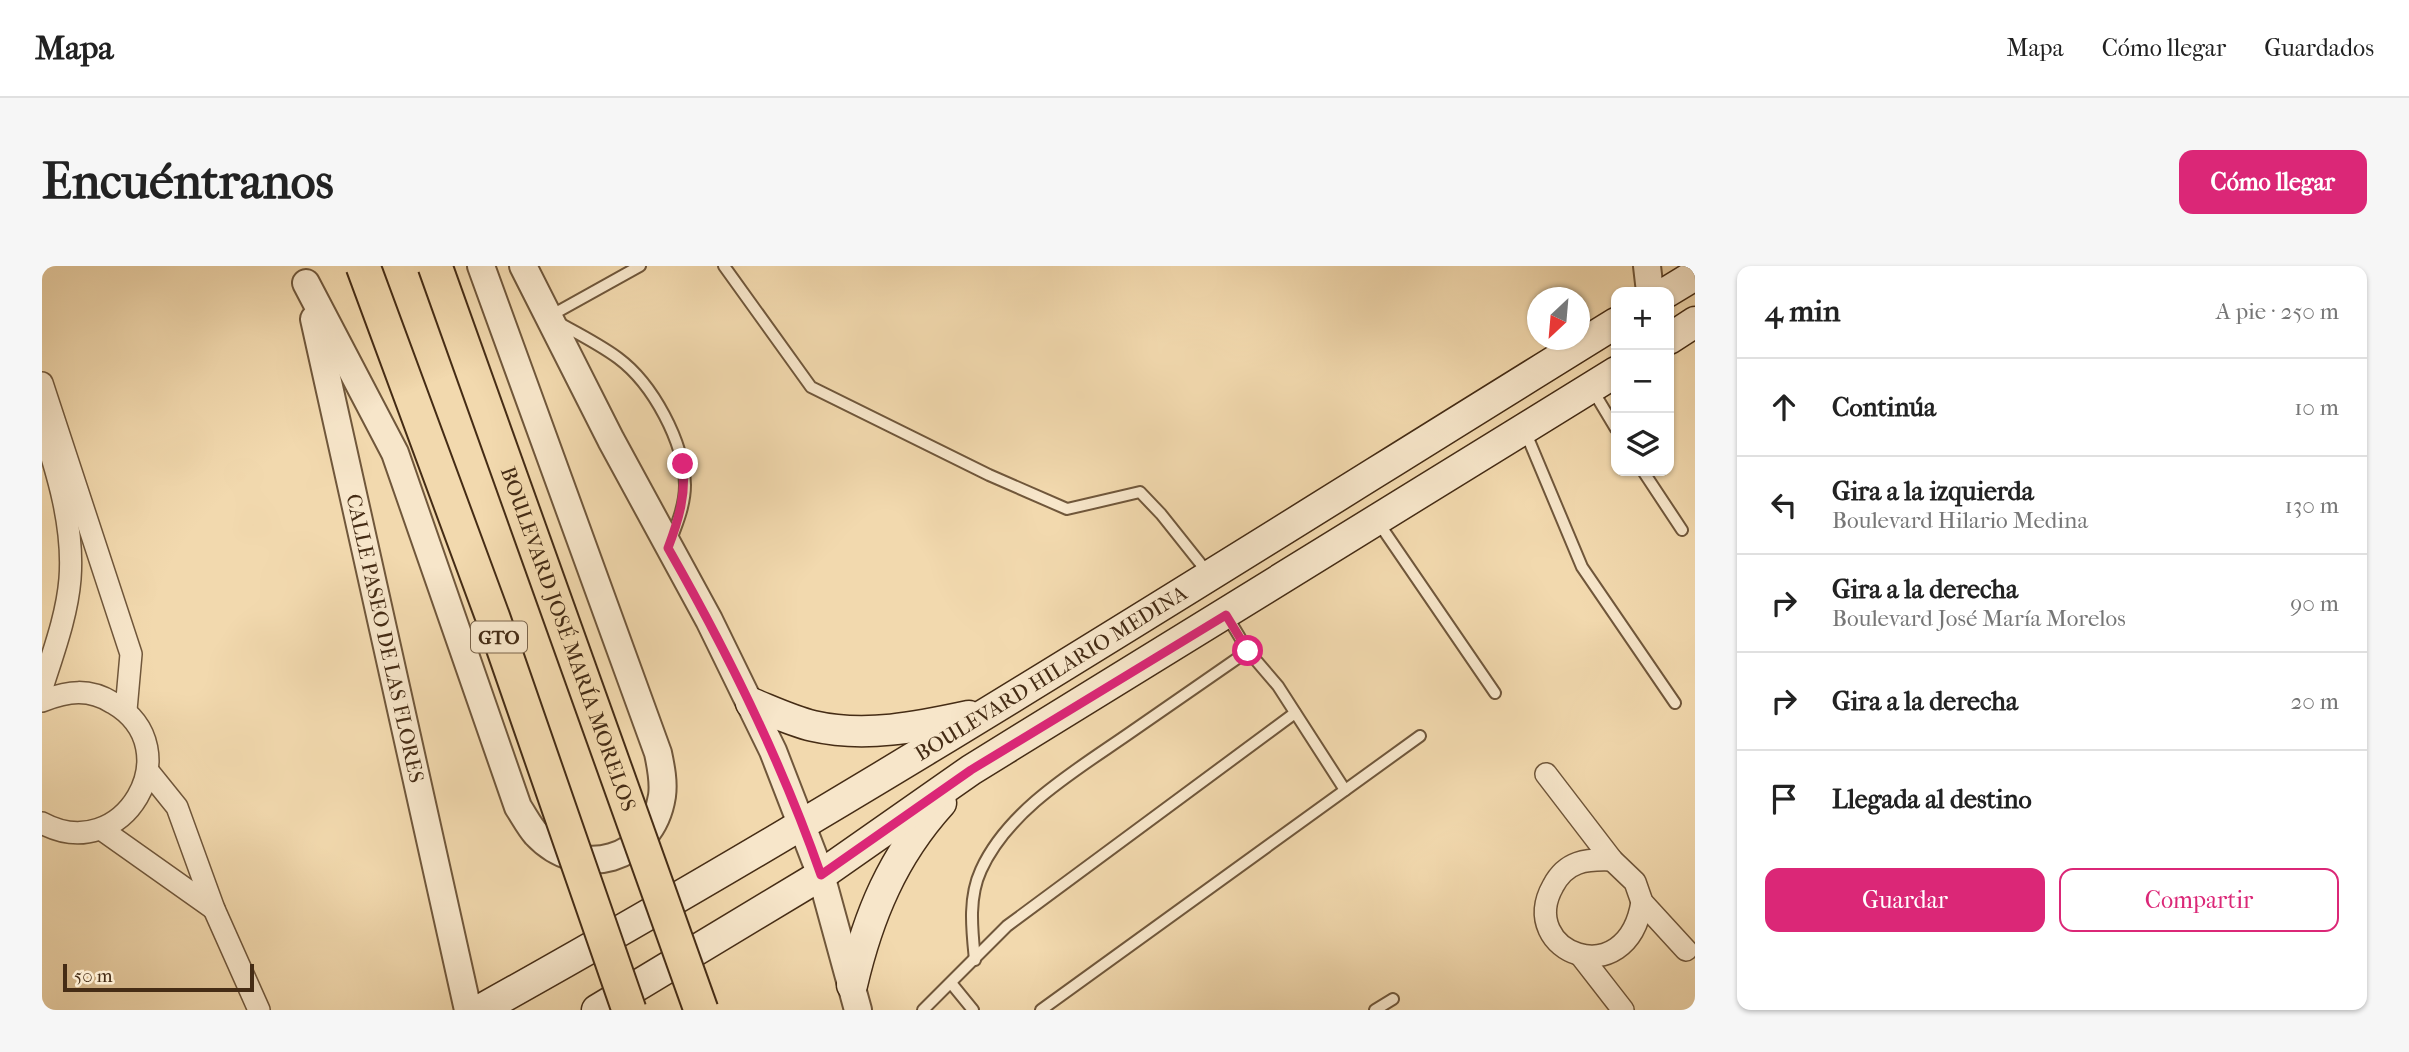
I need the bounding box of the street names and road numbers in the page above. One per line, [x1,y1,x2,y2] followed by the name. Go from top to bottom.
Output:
[496,463,641,814] street label: BOULEVARD JOSÉ MARÍA MORELOS
[341,492,429,785] street label: CALLE PASEO DE LAS FLORES
[911,581,1192,766] street label: BOULEVARD HILARIO MEDINA
[471,622,527,652] road number: GTO

